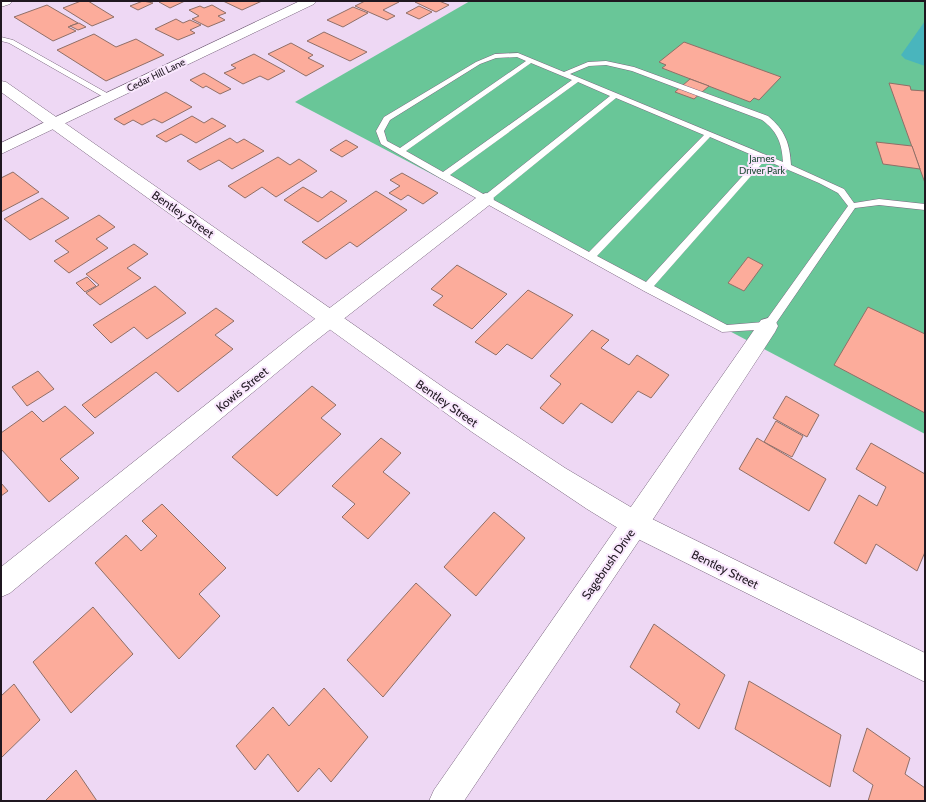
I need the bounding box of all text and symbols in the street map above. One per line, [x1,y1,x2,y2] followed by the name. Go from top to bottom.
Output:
[125,55,187,95] street label: Cedar Hill Lane
[739,152,785,177] park label: James Driver Park
[149,187,217,241] street label: Bentley Street
[213,363,271,415] street label: Kowis Street
[413,376,481,430] street label: Bentley Street
[578,526,638,602] street label: Sagebrush Drive
[689,546,761,592] street label: Bentley Street

